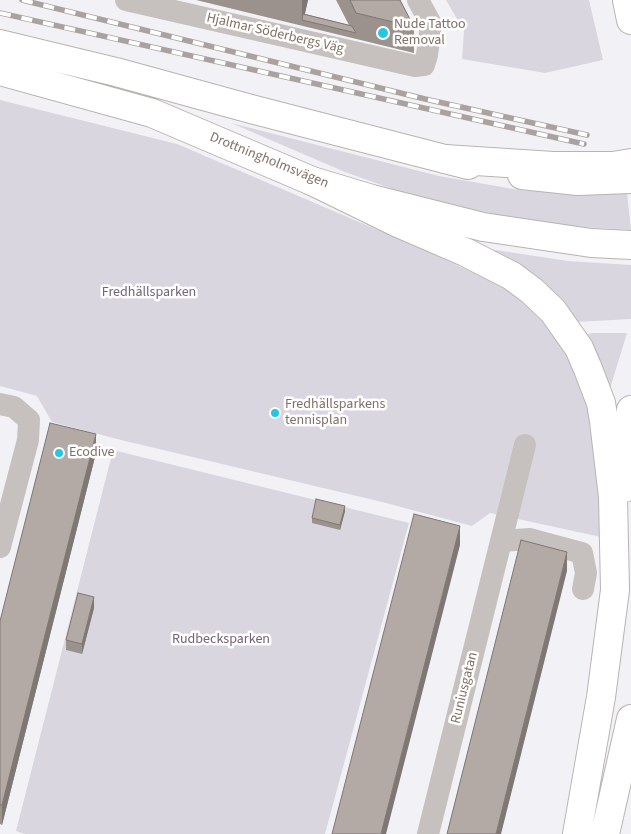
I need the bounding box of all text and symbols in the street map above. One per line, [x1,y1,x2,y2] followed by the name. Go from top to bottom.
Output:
[205,10,345,58] street label: Hjalmar Söderbergs Väg
[394,17,466,49] place label: Nude Tattoo Removal
[376,26,390,40] marker: Nude Tattoo Removal
[207,129,331,193] street label: Drottningholmsvägen
[102,285,196,301] park label: Fredhällsparken
[285,397,385,430] place label: Fredhällsparkens tennisplan
[269,407,281,419] marker: Fredhällsparkens tennisplan
[69,445,115,461] place label: Ecodive
[53,447,65,459] marker: Ecodive
[172,632,270,648] park label: Rudbecksparken
[448,651,482,725] street label: Runiusgatan

